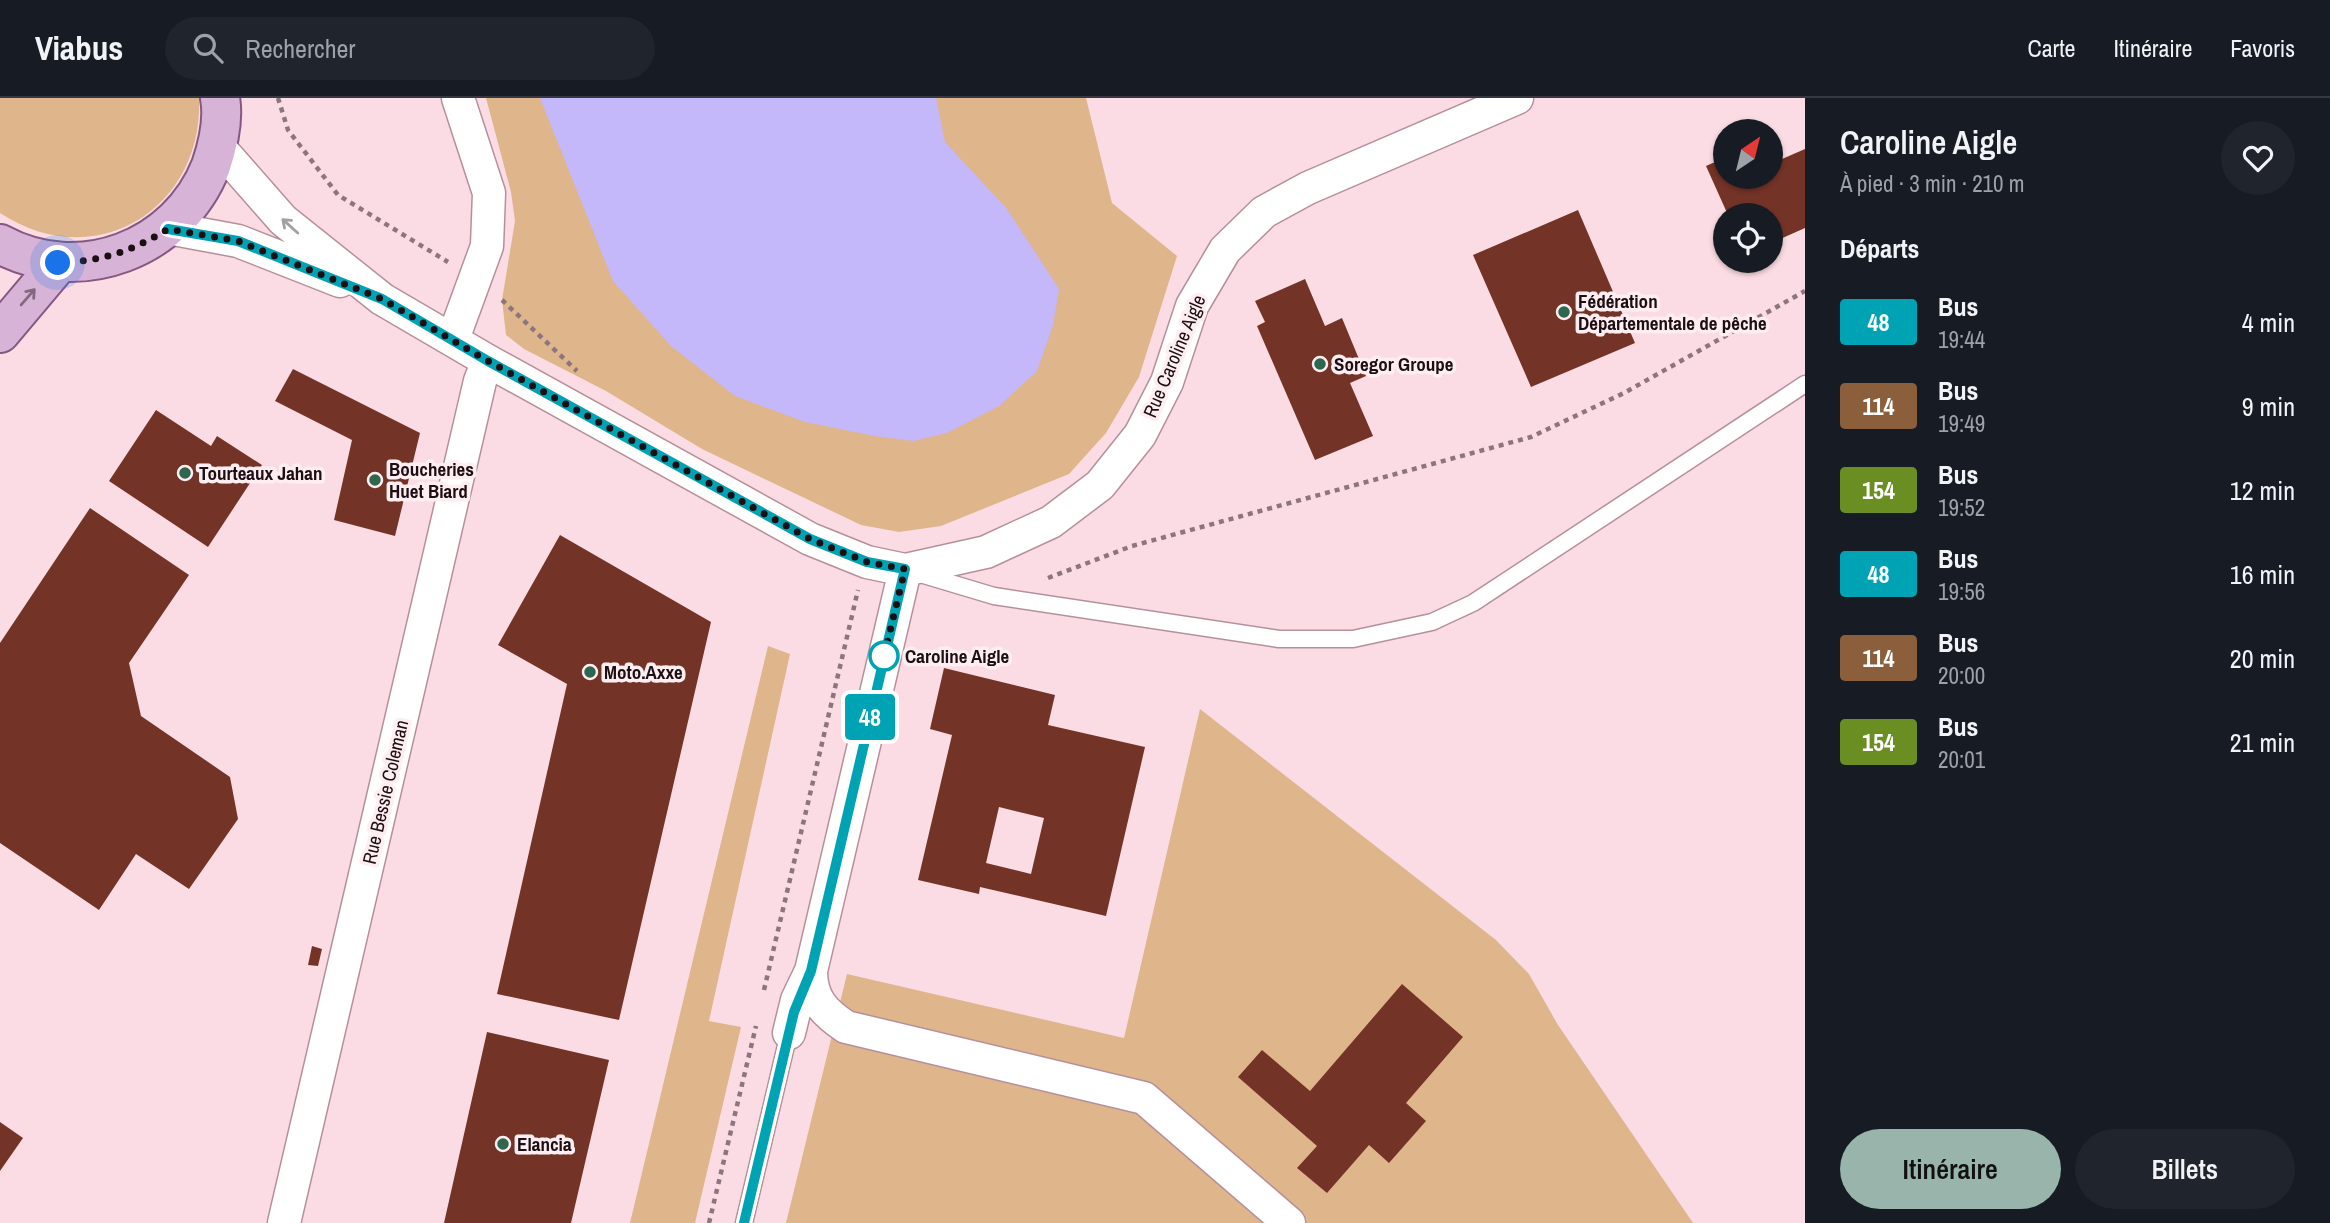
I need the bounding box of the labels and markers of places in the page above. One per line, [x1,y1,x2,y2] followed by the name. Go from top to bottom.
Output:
[1578,288,1767,336] place label: Fédération Départementale de pêche
[1556,304,1572,320] marker: Fédération Départementale de pêche
[1334,351,1454,377] place label: Soregor Groupe
[1312,356,1328,372] marker: Soregor Groupe
[389,456,474,504] place label: Boucheries Huet Biard
[199,460,323,486] place label: Tourteaux Jahan
[177,465,193,481] marker: Tourteaux Jahan
[367,472,383,488] marker: Boucheries Huet Biard
[869,641,899,671] marker: Caroline Aigle
[905,643,1010,669] place label: Caroline Aigle
[604,659,683,685] place label: Moto.Axxe
[582,664,598,680] marker: Moto.Axxe
[517,1131,572,1157] place label: Elancia
[495,1136,511,1152] marker: Elancia

